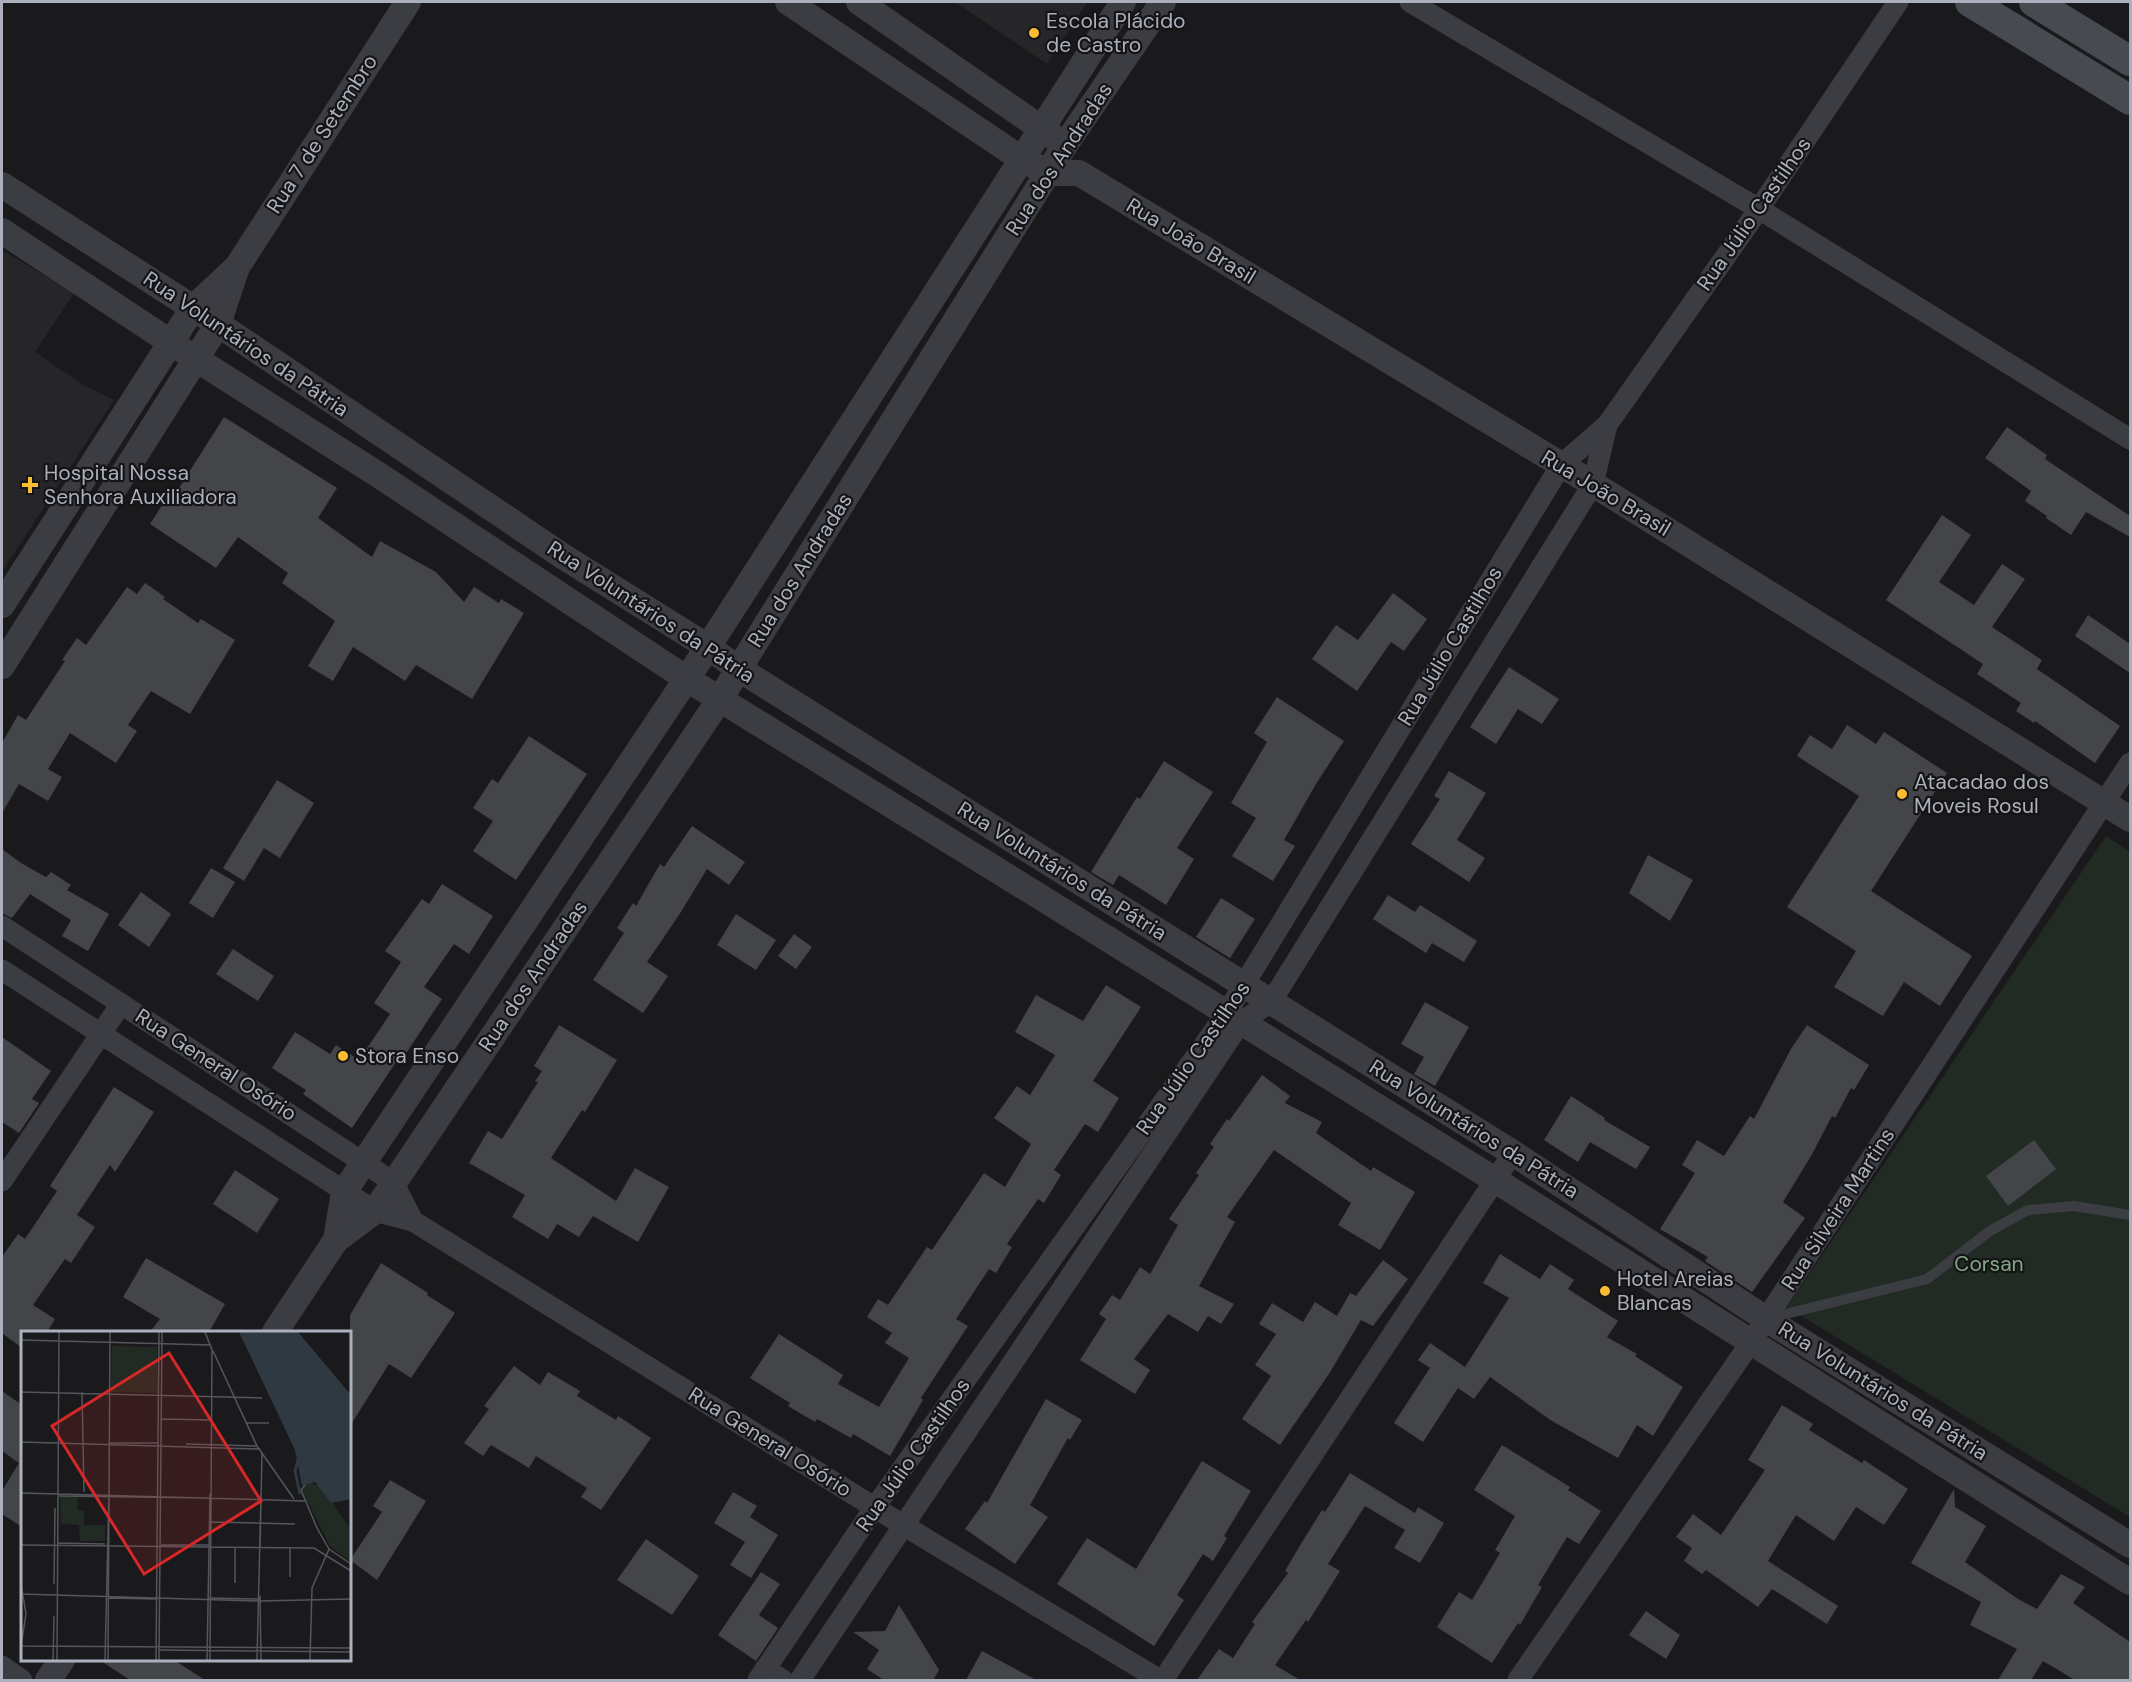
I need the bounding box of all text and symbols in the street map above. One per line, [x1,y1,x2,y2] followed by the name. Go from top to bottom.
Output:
[1046,7,1186,59] place label: Escola Plácido de Castro
[1027,26,1041,40] marker: Escola Plácido de Castro
[260,49,384,219] street label: Rua 7 de Setembro
[999,77,1119,241] street label: Rua dos Andradas
[1691,132,1817,296] street label: Rua Júlio Castilhos
[1121,191,1261,291] street label: Rua João Brasil
[138,265,354,423] street label: Rua Voluntários da Pátria
[1536,443,1676,543] street label: Rua João Brasil
[44,459,237,511] place label: Hospital Nossa Senhora Auxiliadora
[21,476,39,494] marker: Hospital Nossa Senhora Auxiliadora
[741,488,859,652] street label: Rua dos Andradas
[542,534,760,690] street label: Rua Voluntários da Pátria
[1391,561,1509,731] street label: Rua Júlio Castilhos
[1914,768,2049,820] place label: Atacadao dos Moveis Rosul
[1895,787,1909,801] marker: Atacadao dos Moveis Rosul
[952,795,1172,947] street label: Rua Voluntários da Pátria
[472,895,594,1057] street label: Rua dos Andradas
[1130,976,1256,1140] street label: Rua Júlio Castilhos
[130,1002,302,1128] street label: Rua General Osório
[355,1042,459,1070] place label: Stora Enso
[336,1049,350,1063] marker: Stora Enso
[1364,1053,1584,1205] street label: Rua Voluntários da Pátria
[1775,1122,1901,1296] street label: Rua Silveira Martins
[1954,1250,2024,1278] park label: Corsan
[1617,1265,1734,1317] place label: Hotel Areias Blancas
[1598,1284,1612,1298] marker: Hotel Areias Blancas
[1773,1315,1993,1467] street label: Rua Voluntários da Pátria
[21,1331,351,1661] inset map
[850,1373,976,1537] street label: Rua Júlio Castilhos
[683,1380,857,1504] street label: Rua General Osório

